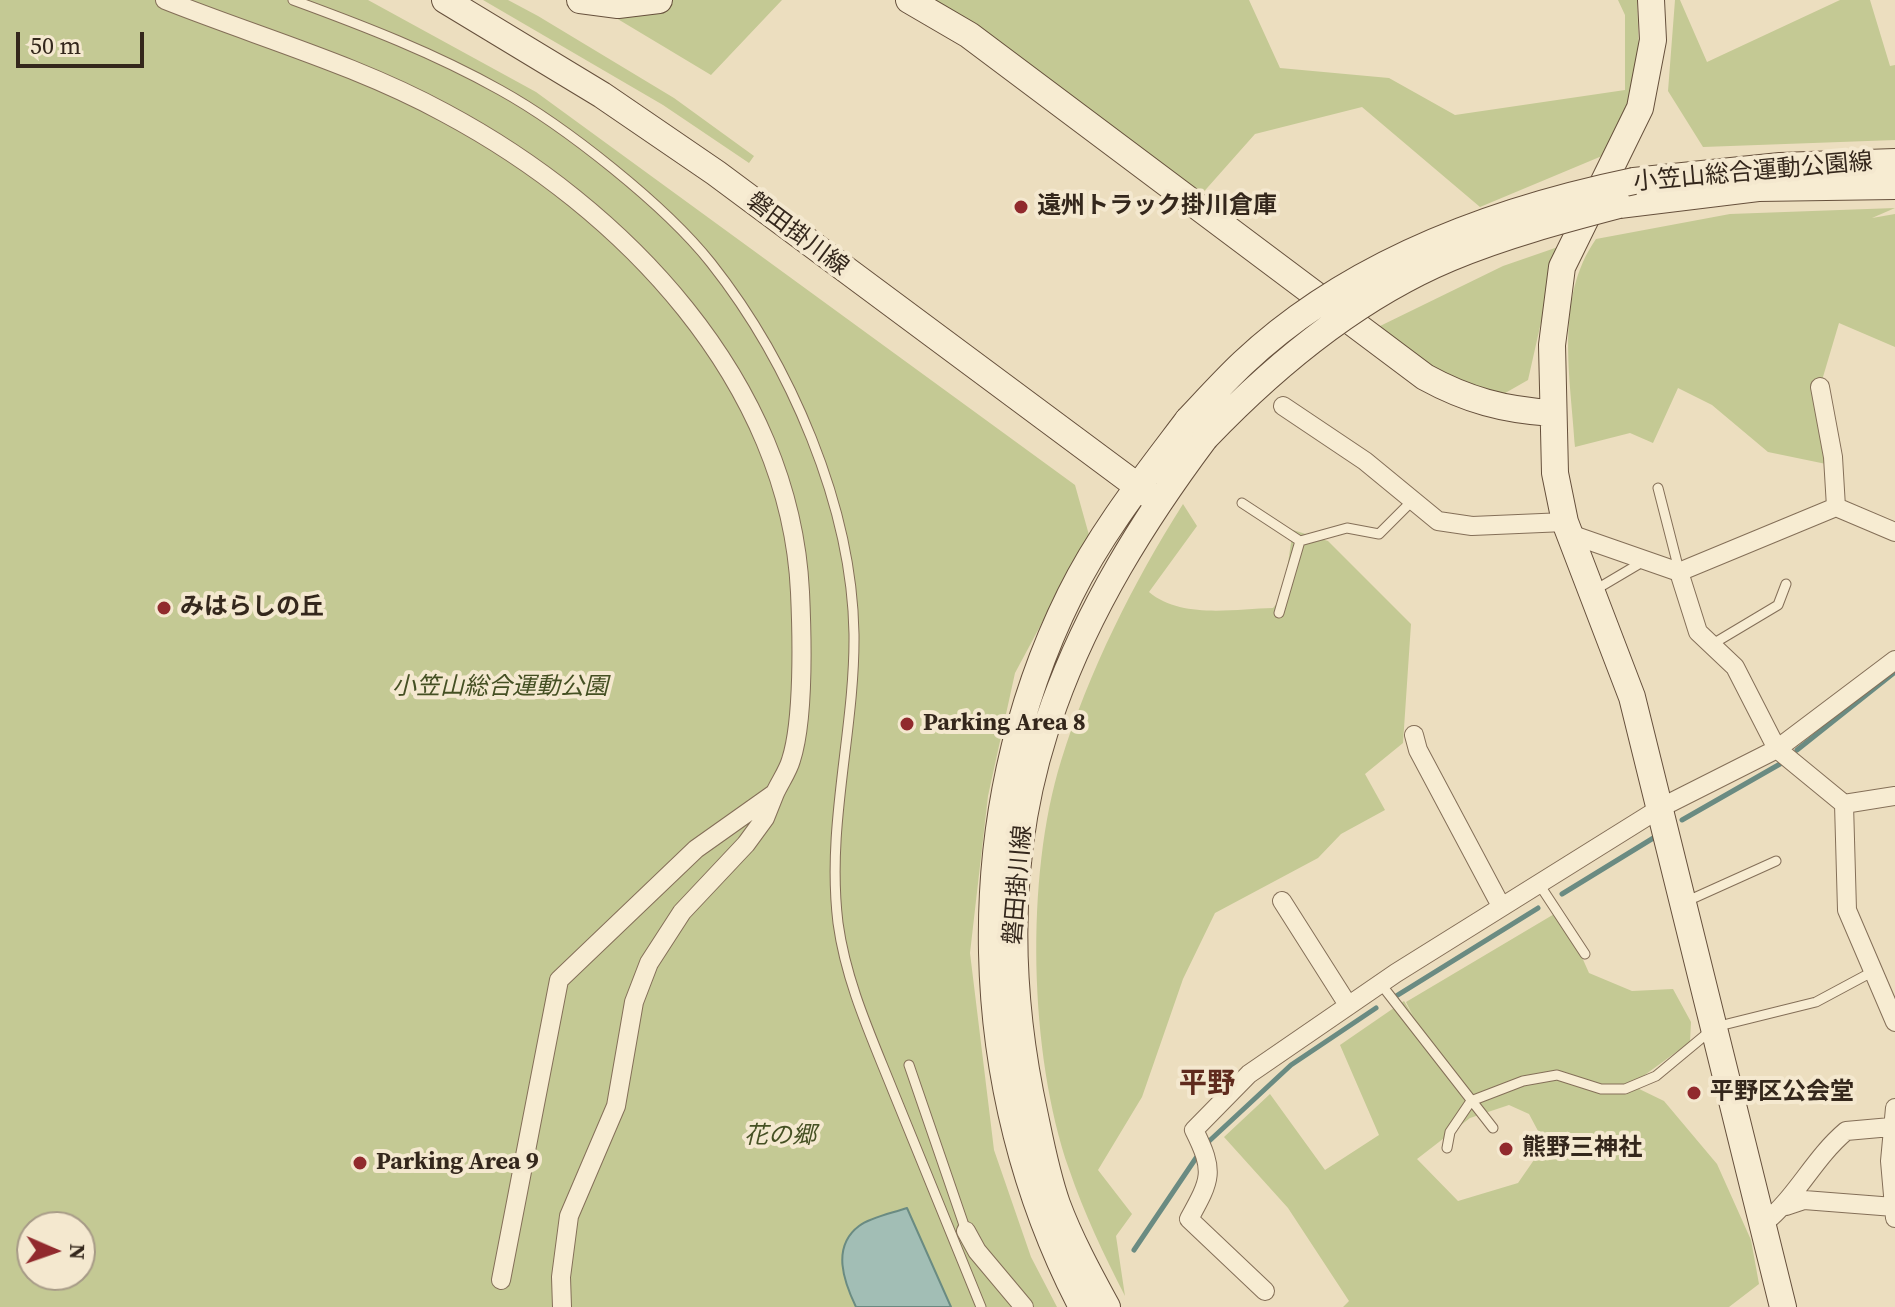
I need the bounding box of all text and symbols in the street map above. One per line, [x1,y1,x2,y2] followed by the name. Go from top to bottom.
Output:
[20,16,148,66] scale bar
[30,29,81,62] text: 50 m
[1632,148,1874,198] street label: 小笠山総合運動公園線
[740,187,854,283] street label: 磐田掛川線
[1037,193,1277,221] place label: 遠州トラック掛川倉庫
[1012,198,1030,216] marker: 遠州トラック掛川倉庫
[180,594,324,622] place label: みはらしの丘
[155,599,173,617] marker: みはらしの丘
[392,674,608,702] park label: 小笠山総合運動公園
[923,710,1086,738] place label: Parking Area 8
[898,715,916,733] marker: Parking Area 8
[999,824,1039,946] street label: 磐田掛川線
[1179,1068,1235,1102] district label: 平野
[1710,1079,1854,1107] place label: 平野区公会堂
[1685,1084,1703,1102] marker: 平野区公会堂
[744,1123,816,1151] park label: 花の郷
[1522,1135,1642,1163] place label: 熊野三神社
[1497,1140,1515,1158] marker: 熊野三神社
[376,1149,539,1177] place label: Parking Area 9
[351,1154,369,1172] marker: Parking Area 9
[16,1211,96,1291] north arrow
[63,1243,93,1260] text: N

